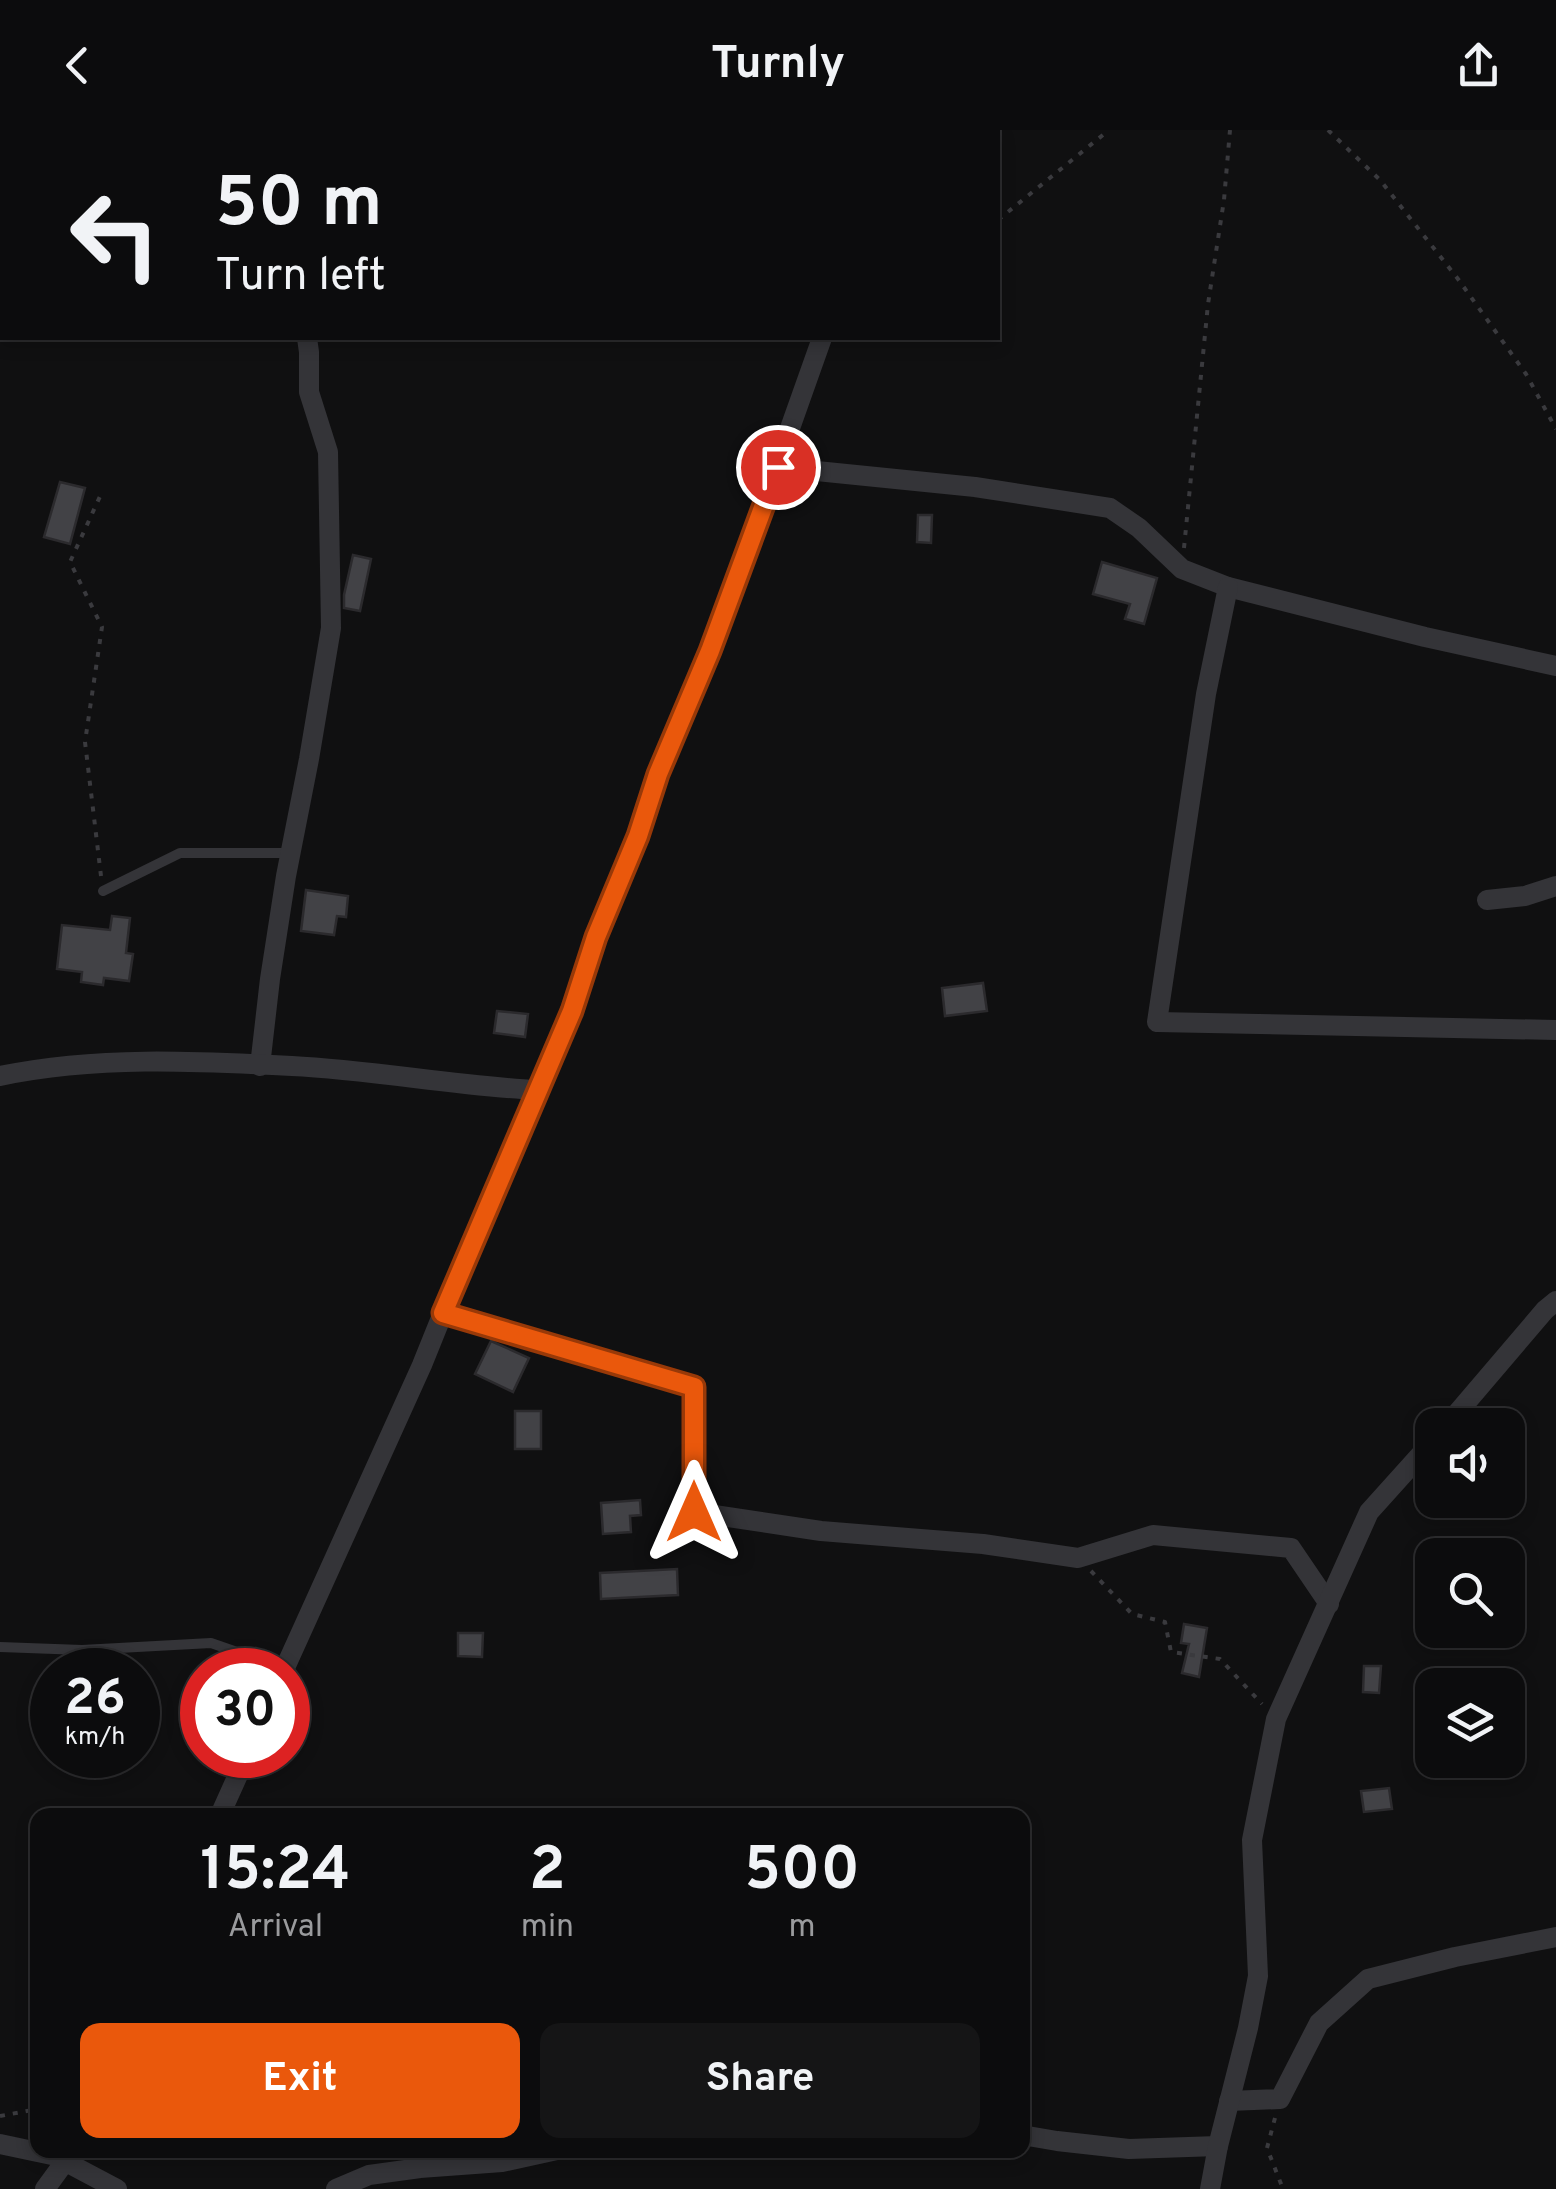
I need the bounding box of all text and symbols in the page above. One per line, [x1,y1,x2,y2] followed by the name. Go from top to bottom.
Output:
[711,37,845,94] text: Turnly
[50,38,105,93] icon: back
[1451,38,1506,93] icon: share
[215,162,382,251] text: 50 m
[50,170,180,300] icon: left
[215,249,386,306] text: Turn left
[736,425,821,510] pin
[751,440,806,495] icon: arrive
[1415,1408,1525,1778] map controls
[1415,1408,1525,1518] button: sound
[642,1460,746,1564] position arrow
[1415,1538,1525,1648] button: search
[180,1648,310,1778] speed limit sign: 30
[1415,1668,1525,1778] button: layers
[64,1669,126,1732] text: 26
[65,1722,125,1754] text: km/h
[200,1835,351,1911] text: 15:24
[529,1835,566,1911] text: 2
[744,1835,860,1911] text: 500
[228,1908,323,1948] text: Arrival
[521,1908,574,1948] text: min
[788,1908,816,1948] text: m
[80,2023,520,2138] button: Exit
[540,2023,980,2138] button: Share

